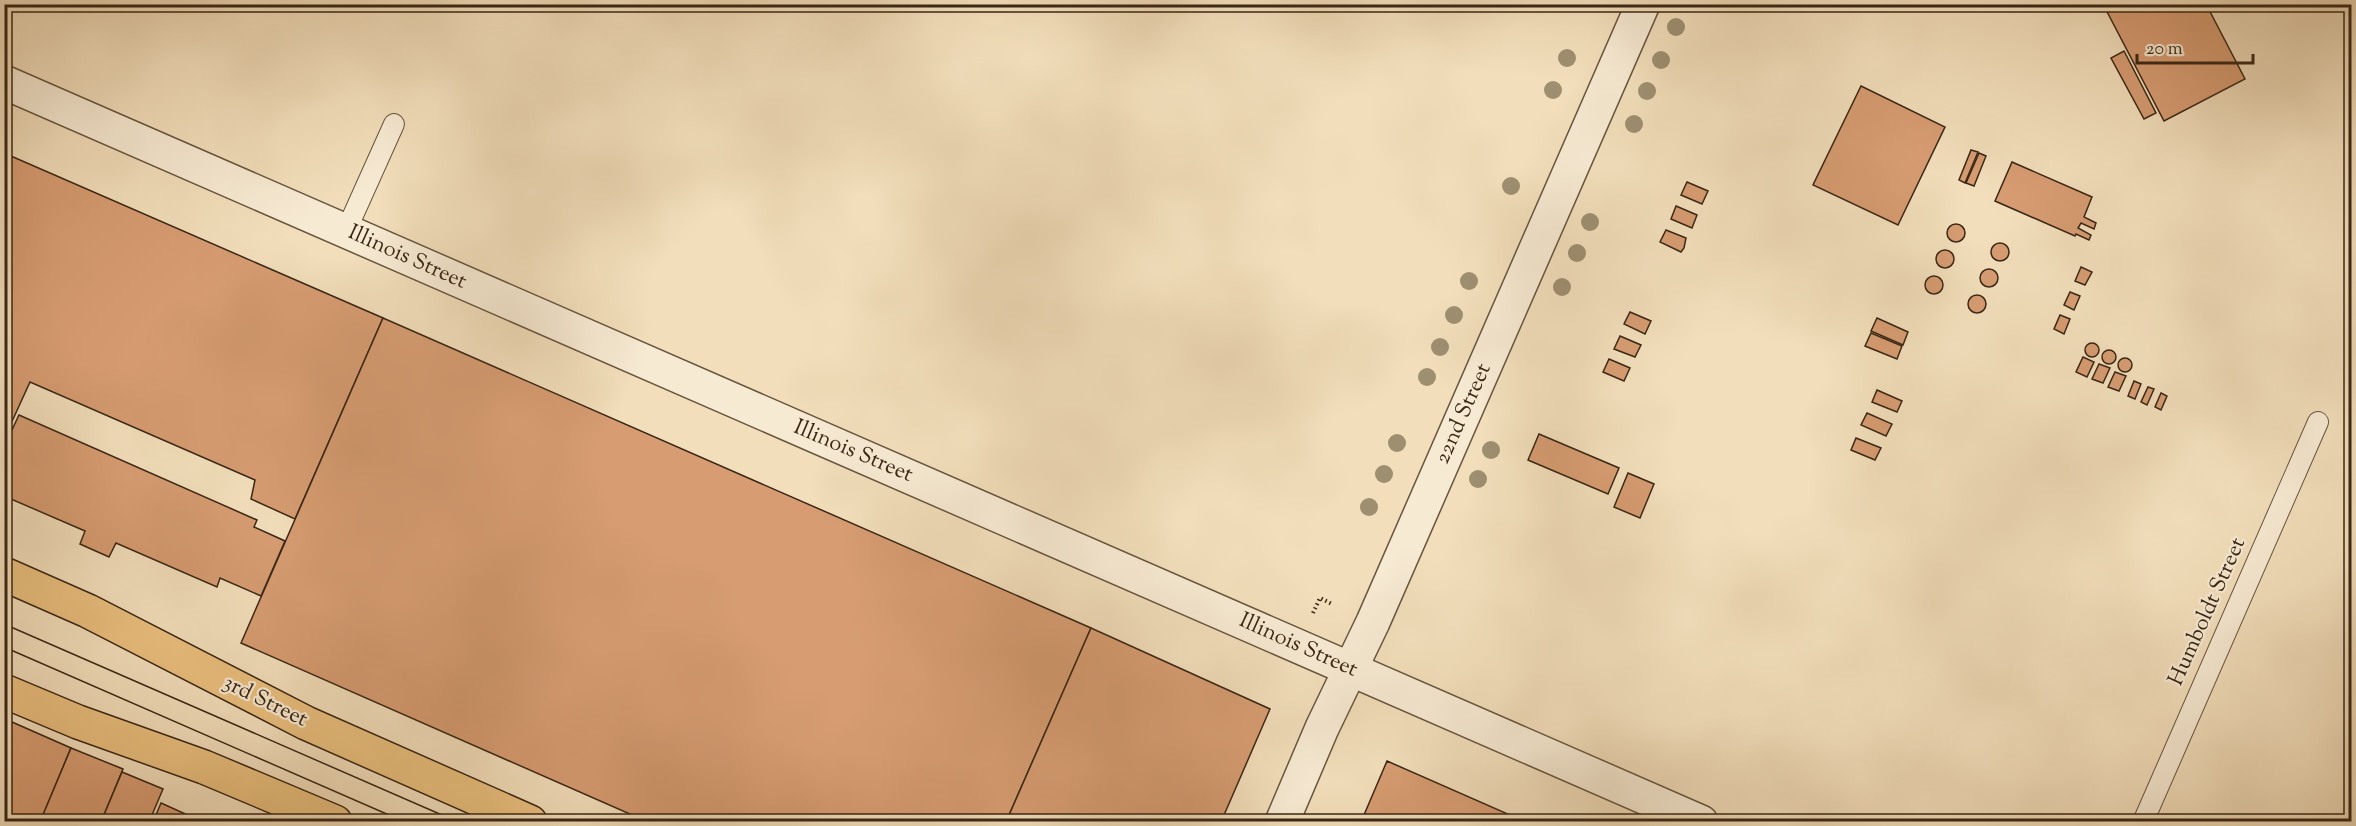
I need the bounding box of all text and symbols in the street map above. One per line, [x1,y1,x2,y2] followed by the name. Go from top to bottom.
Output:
[2137,27,2252,65] scale bar
[2146,37,2183,63] text: 20 m
[343,218,472,299] street label: Illinois Street
[1428,358,1501,470] street label: 22nd Street
[788,412,918,492] street label: Illinois Street
[2161,532,2255,691] street label: Humboldt Street
[1234,606,1363,687] street label: Illinois Street
[217,668,313,737] street label: 3rd Street

